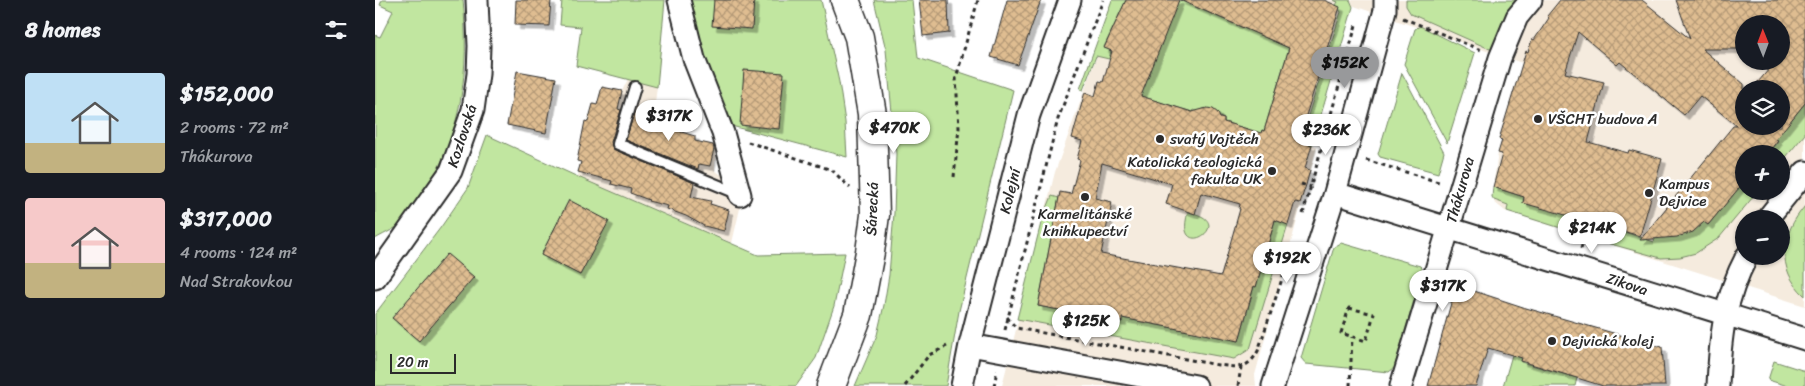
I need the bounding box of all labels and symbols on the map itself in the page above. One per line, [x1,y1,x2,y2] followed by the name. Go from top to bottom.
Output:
[1735,15,1790,70] north arrow
[1310,46,1380,89] pin: $152K
[634,100,704,142] pin: $317K
[440,101,485,171] street label: Kozlovská
[1548,106,1658,132] place label: VŠCHT budova A
[859,112,929,154] pin: $470K
[1532,113,1544,125] marker: VŠCHT budova A
[1291,114,1361,156] pin: $236K
[1169,126,1259,152] place label: svatý Vojtěch
[1154,133,1166,145] marker: svatý Vojtěch
[1128,149,1263,192] place label: Katolická teologická fakulta UK
[1438,153,1482,226] street label: Thákurova
[992,164,1029,216] street label: Kolejní
[1266,165,1278,177] marker: Katolická teologická fakulta UK
[1659,171,1710,214] place label: Kampus Dejvice
[858,181,886,236] street label: Šárecká
[1643,187,1655,199] marker: Kampus Dejvice
[1079,191,1091,203] marker: Karmelitánské knihkupectví
[1038,201,1133,244] place label: Karmelitánské knihkupectví
[1557,212,1627,254] pin: $214K
[1252,242,1322,284] pin: $192K
[1603,265,1652,303] street label: Zikova
[1408,270,1478,312] pin: $317K
[1051,304,1121,347] pin: $125K
[1562,328,1654,354] place label: Dejvická kolej
[1546,335,1558,347] marker: Dejvická kolej
[390,351,456,374] scale bar

